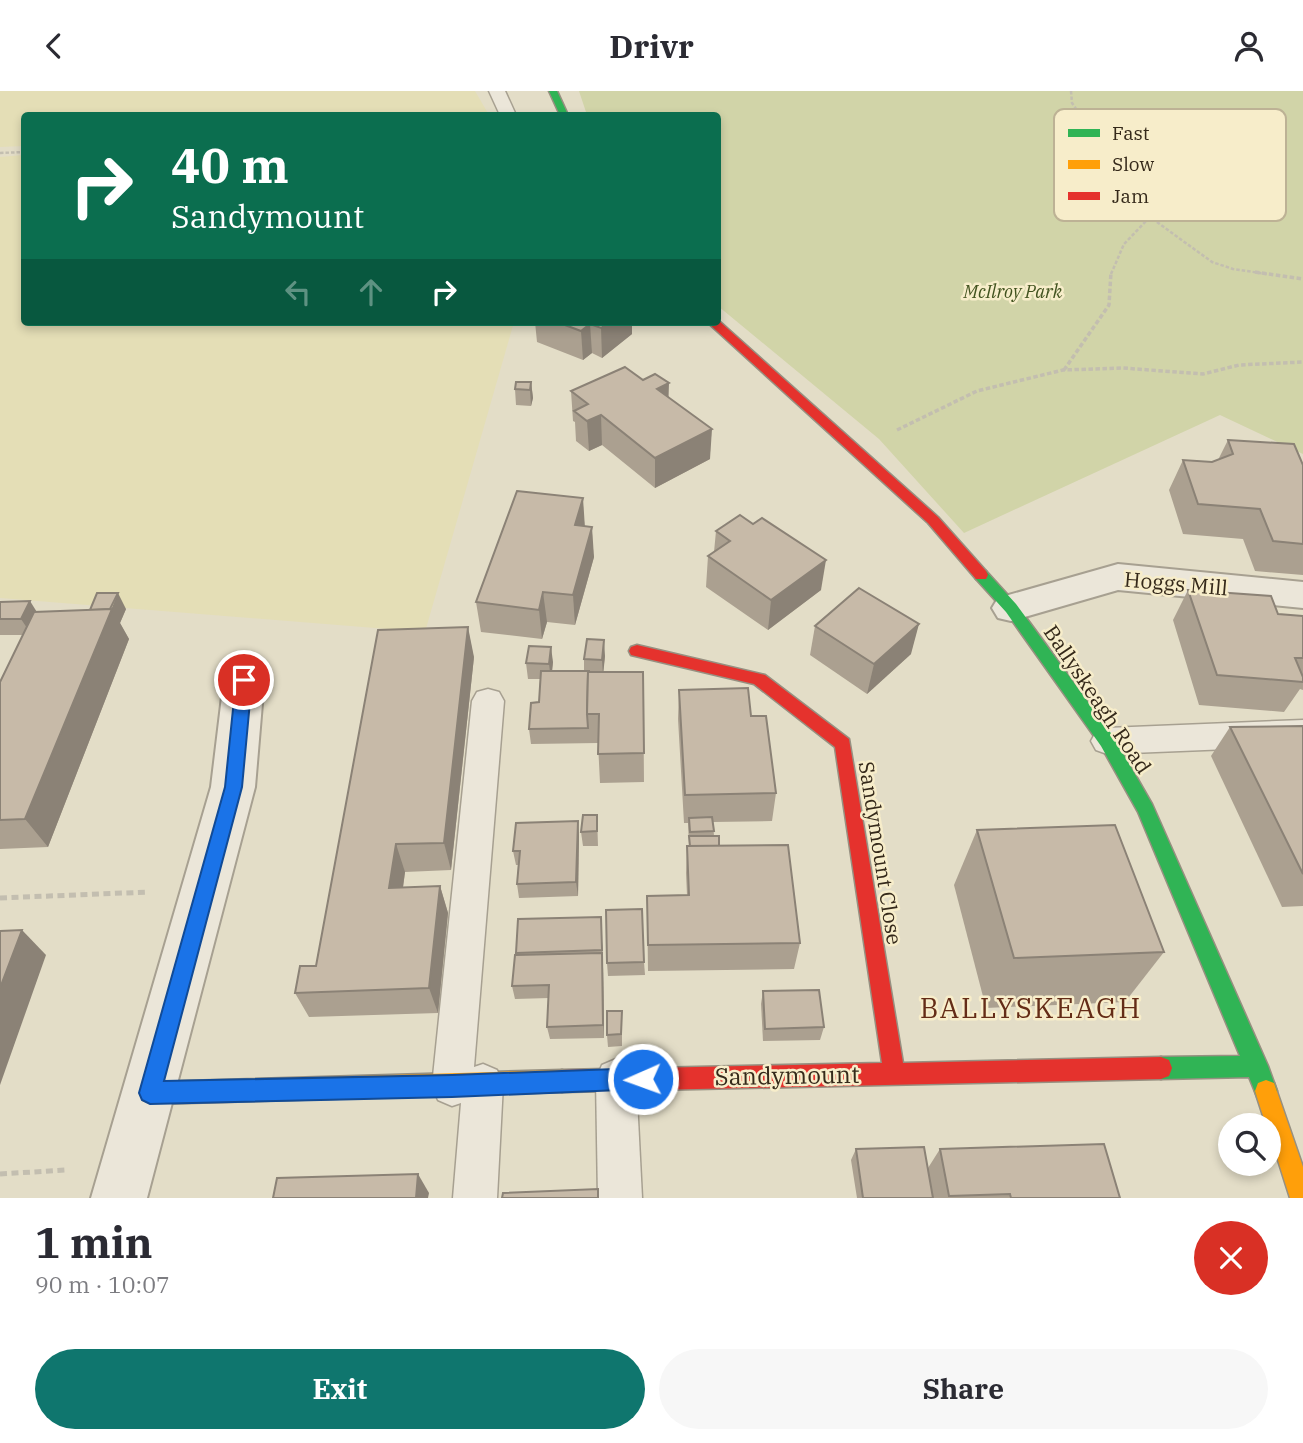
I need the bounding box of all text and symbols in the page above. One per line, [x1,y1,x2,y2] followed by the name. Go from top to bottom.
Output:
[609,25,694,67] text: Drivr
[35,27,73,65] icon: back
[1230,27,1268,65] icon: person
[1054,109,1286,221] legend
[1112,121,1150,145] text: Fast
[171,133,289,196] text: 40 m
[56,140,147,231] icon: right
[1112,152,1154,176] text: Slow
[1112,184,1149,208] text: Jam
[171,195,364,237] text: Sandymount
[279,273,317,311] icon: left
[352,273,390,311] icon: ahead
[425,273,463,311] icon: right
[963,280,1063,303] park label: McIlroy Park
[1123,565,1229,601] street label: Hoggs Mill
[1038,619,1158,779] street label: Ballyskeagh Road
[214,650,274,710] pin
[225,661,263,699] icon: arrive
[853,759,909,947] street label: Sandymount Close
[920,989,1142,1026] district label: BALLYSKEAGH
[606,1042,680,1116] position arrow
[714,1058,860,1092] street label: Sandymount
[1218,1113,1281,1176] map controls
[1218,1113,1281,1176] button: search
[35,1215,153,1270] text: 1 min
[1194,1221,1268,1295] button: close
[35,1269,170,1299] text: 90 m · 10:07
[35,1349,645,1429] button: Exit
[659,1349,1268,1429] button: Share

